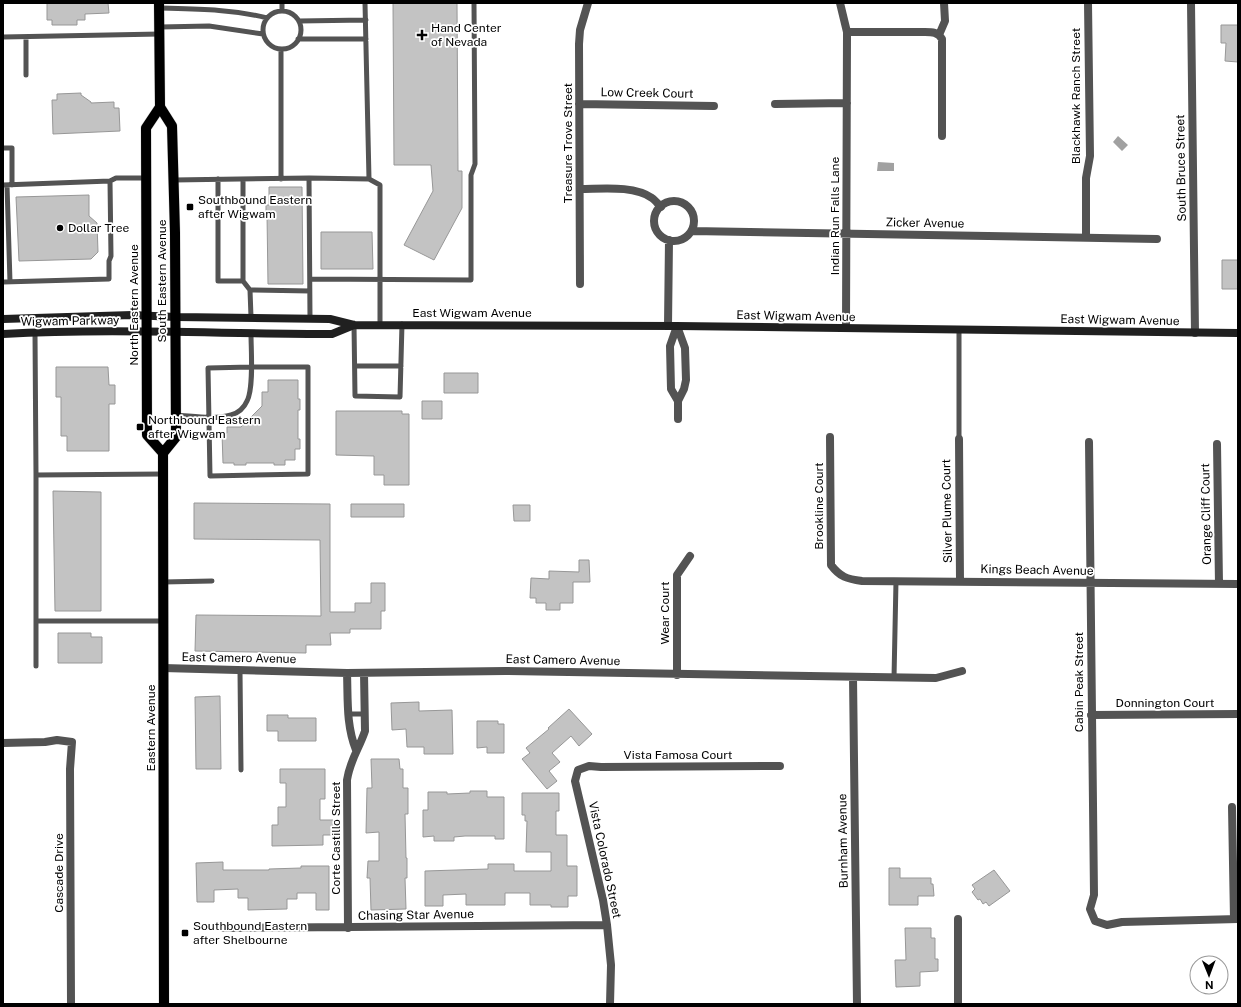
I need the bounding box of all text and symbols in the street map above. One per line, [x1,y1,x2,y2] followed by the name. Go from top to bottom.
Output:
[431,21,502,49] place label: Hand Center of Nevada
[1069,27,1083,164] street label: Blackhawk Ranch Street
[416,29,428,41] marker: Hand Center of Nevada
[561,82,575,203] street label: Treasure Trove Street
[600,85,694,101] street label: Low Creek Court
[1173,114,1189,222] street label: South Bruce Street
[828,157,842,275] street label: Indian Run Falls Lane
[198,193,312,221] place label: Southbound Eastern after Wigwam
[185,202,195,212] marker: Southbound Eastern after Wigwam
[885,215,965,231] street label: Zicker Avenue
[155,219,169,343] street label: South Eastern Avenue
[68,221,130,235] place label: Dollar Tree
[55,223,65,233] marker: Dollar Tree
[127,244,141,366] street label: North Eastern Avenue
[412,306,532,320] street label: East Wigwam Avenue
[736,308,856,324] street label: East Wigwam Avenue
[1060,312,1180,328] street label: East Wigwam Avenue
[20,313,120,329] street label: Wigwam Parkway
[148,413,261,441] place label: Northbound Eastern after Wigwam
[135,422,145,432] marker: Northbound Eastern after Wigwam
[939,458,955,563] street label: Silver Plume Court
[812,462,826,550] street label: Brookline Court
[1198,463,1214,565] street label: Orange Cliff Court
[980,562,1094,578] street label: Kings Beach Avenue
[658,581,672,645] street label: Wear Court
[1072,631,1086,732] street label: Cabin Peak Street
[181,650,297,666] street label: East Camero Avenue
[505,652,621,668] street label: East Camero Avenue
[144,684,158,771] street label: Eastern Avenue
[1116,696,1215,710] street label: Donnington Court
[624,748,733,762] street label: Vista Famosa Court
[329,781,343,895] street label: Corte Castillo Street
[835,793,851,888] street label: Burnham Avenue
[586,800,624,920] street label: Vista Colorado Street
[52,833,66,913] street label: Cascade Drive
[358,907,474,923] street label: Chasing Star Avenue
[193,919,307,947] place label: Southbound Eastern after Shelbourne
[180,928,190,938] marker: Southbound Eastern after Shelbourne
[1189,955,1229,995] north arrow
[1205,979,1214,991] text: N

